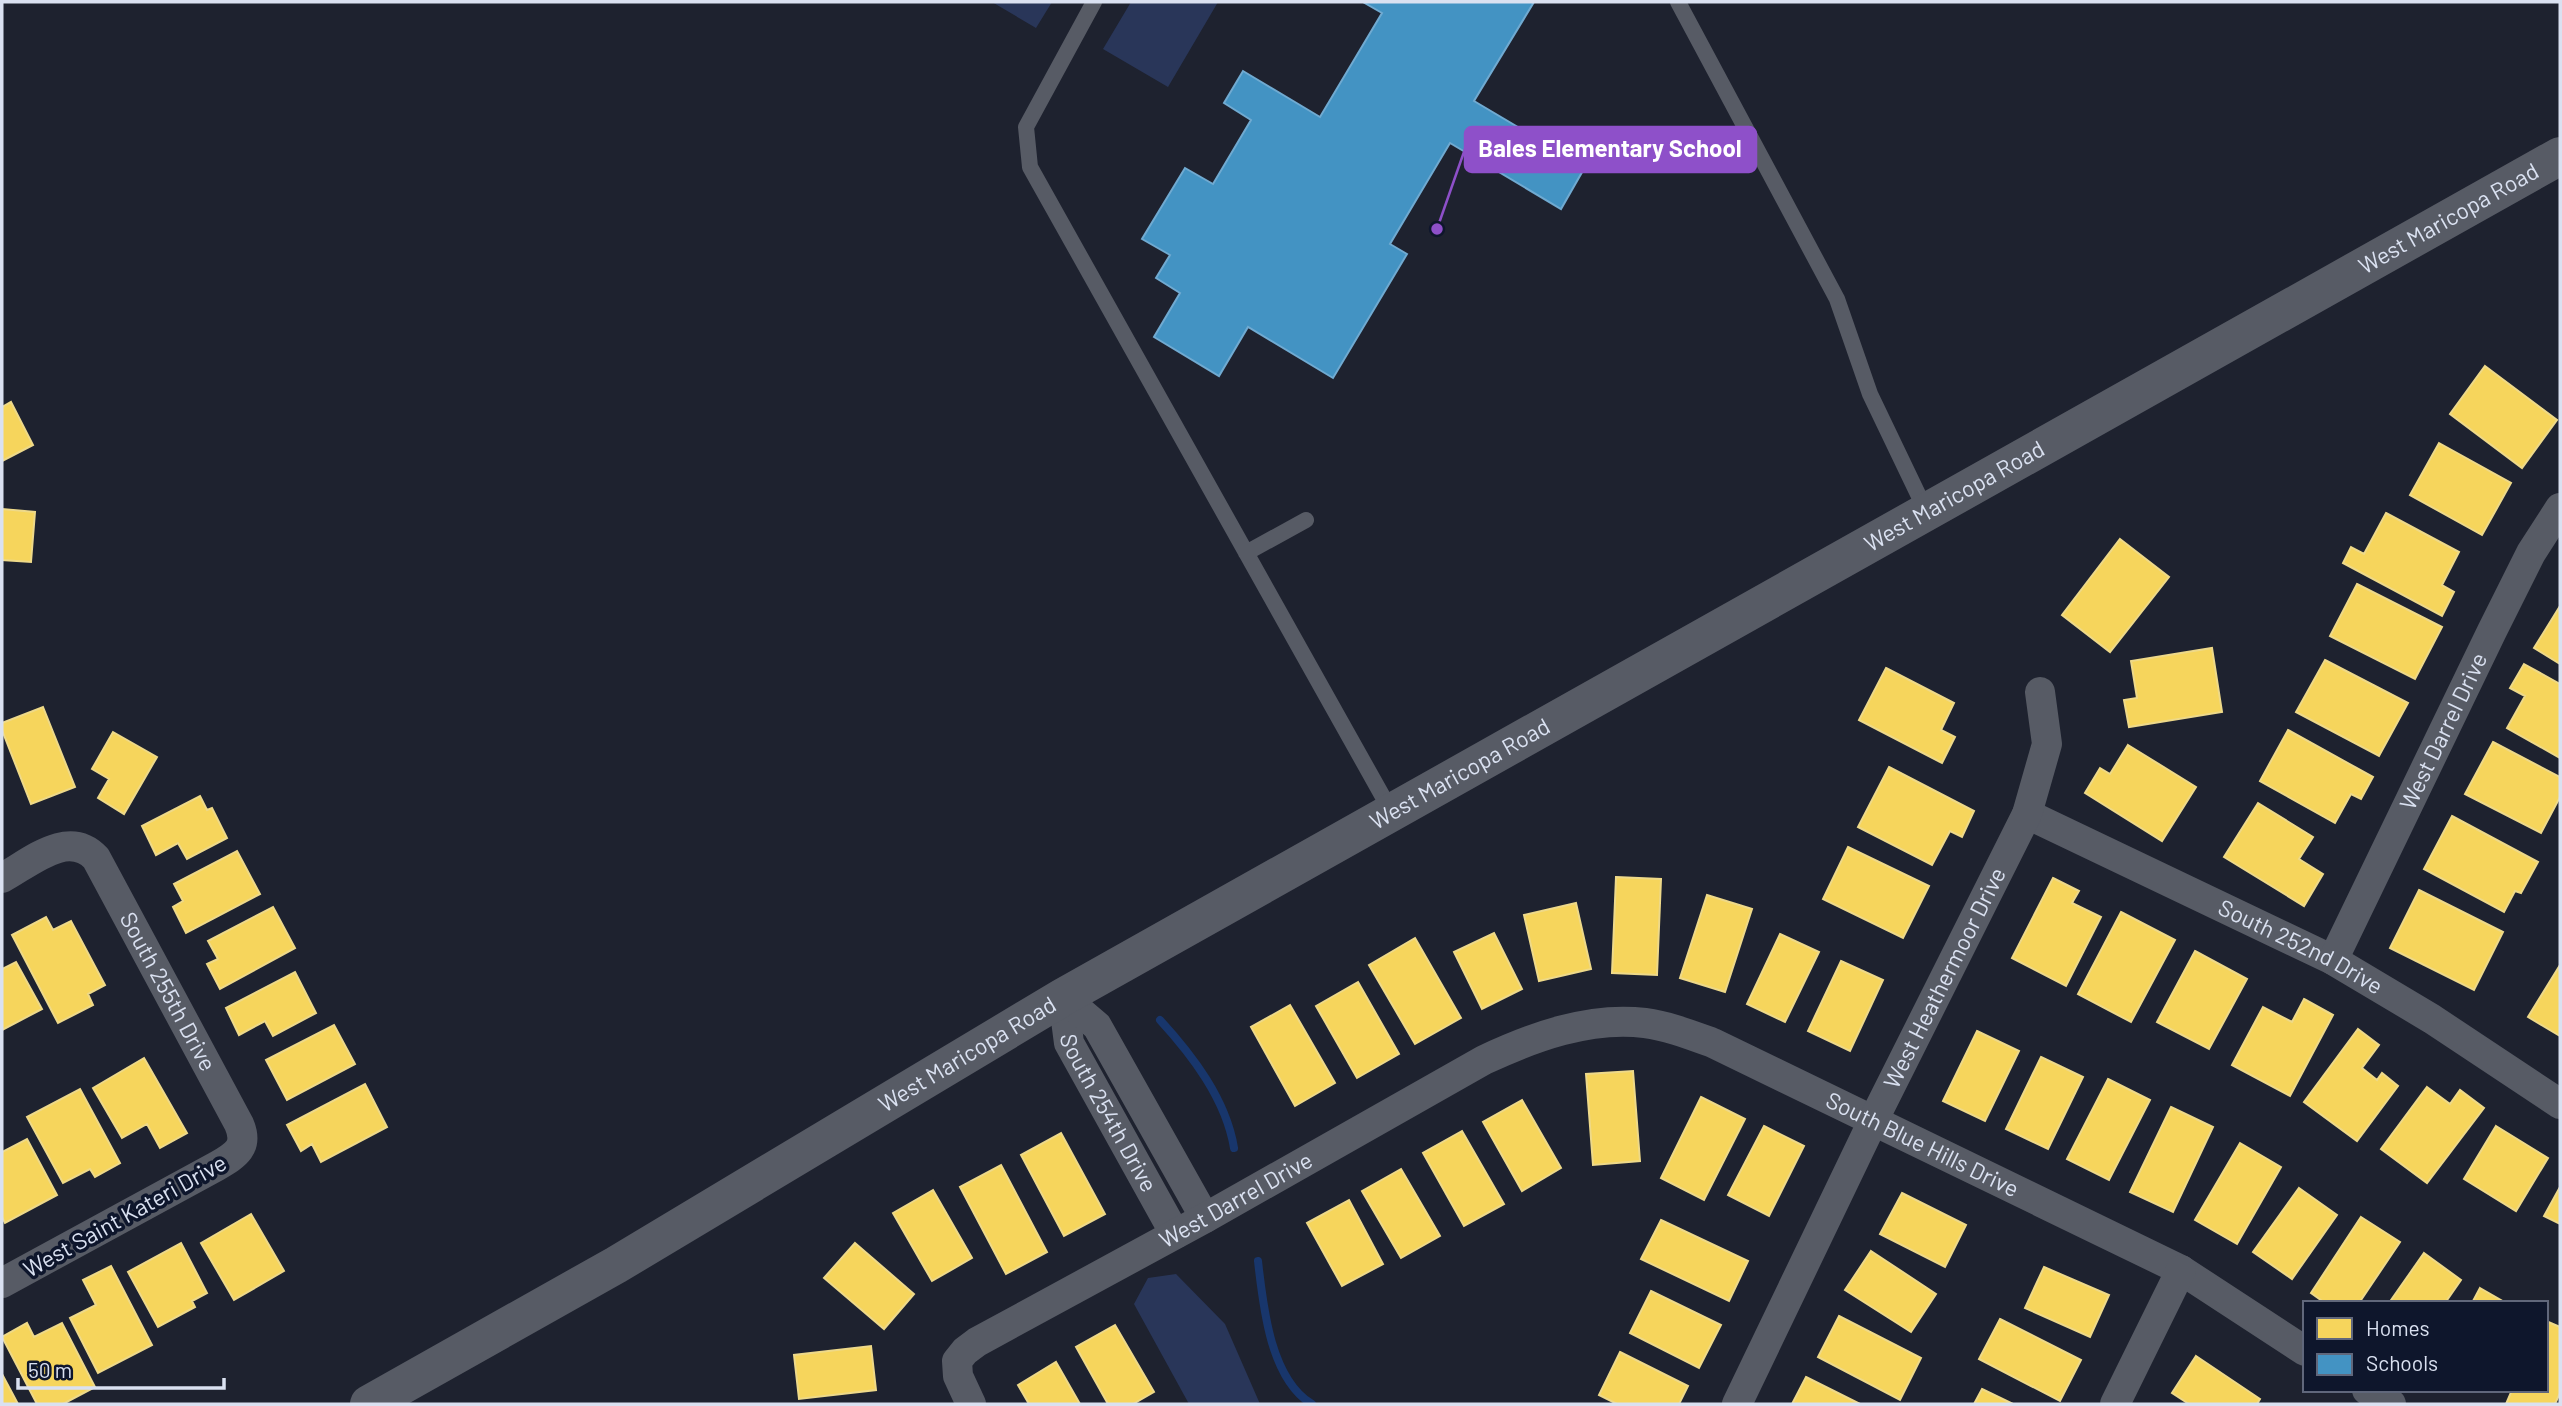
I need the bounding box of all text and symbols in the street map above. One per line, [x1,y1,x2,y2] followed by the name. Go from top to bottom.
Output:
[1465,127,1756,172] callout: Bales Elementary School
[1478,133,1742,162] text: Bales Elementary School
[2353,156,2543,279] street label: West Maricopa Road
[1859,434,2049,557] street label: West Maricopa Road
[2393,648,2492,814] street label: West Darrel Drive
[1365,711,1554,835] street label: West Maricopa Road
[1877,862,2011,1093] street label: West Heathermoor Drive
[2214,892,2388,1000] street label: South 252nd Drive
[115,907,223,1075] street label: South 255th Drive
[873,990,1061,1117] street label: West Maricopa Road
[1055,1032,1164,1196] street label: South 254th Drive
[1822,1085,2024,1202] street label: South Blue Hills Drive
[1154,1145,1317,1253] street label: West Darrel Drive
[18,1148,231,1283] street label: West Saint Kateri Drive
[2303,1301,2548,1392] legend
[2366,1315,2430,1340] text: Homes
[18,1346,224,1390] scale bar
[2366,1350,2438,1375] text: Schools
[28,1357,72,1382] text: 50 m

